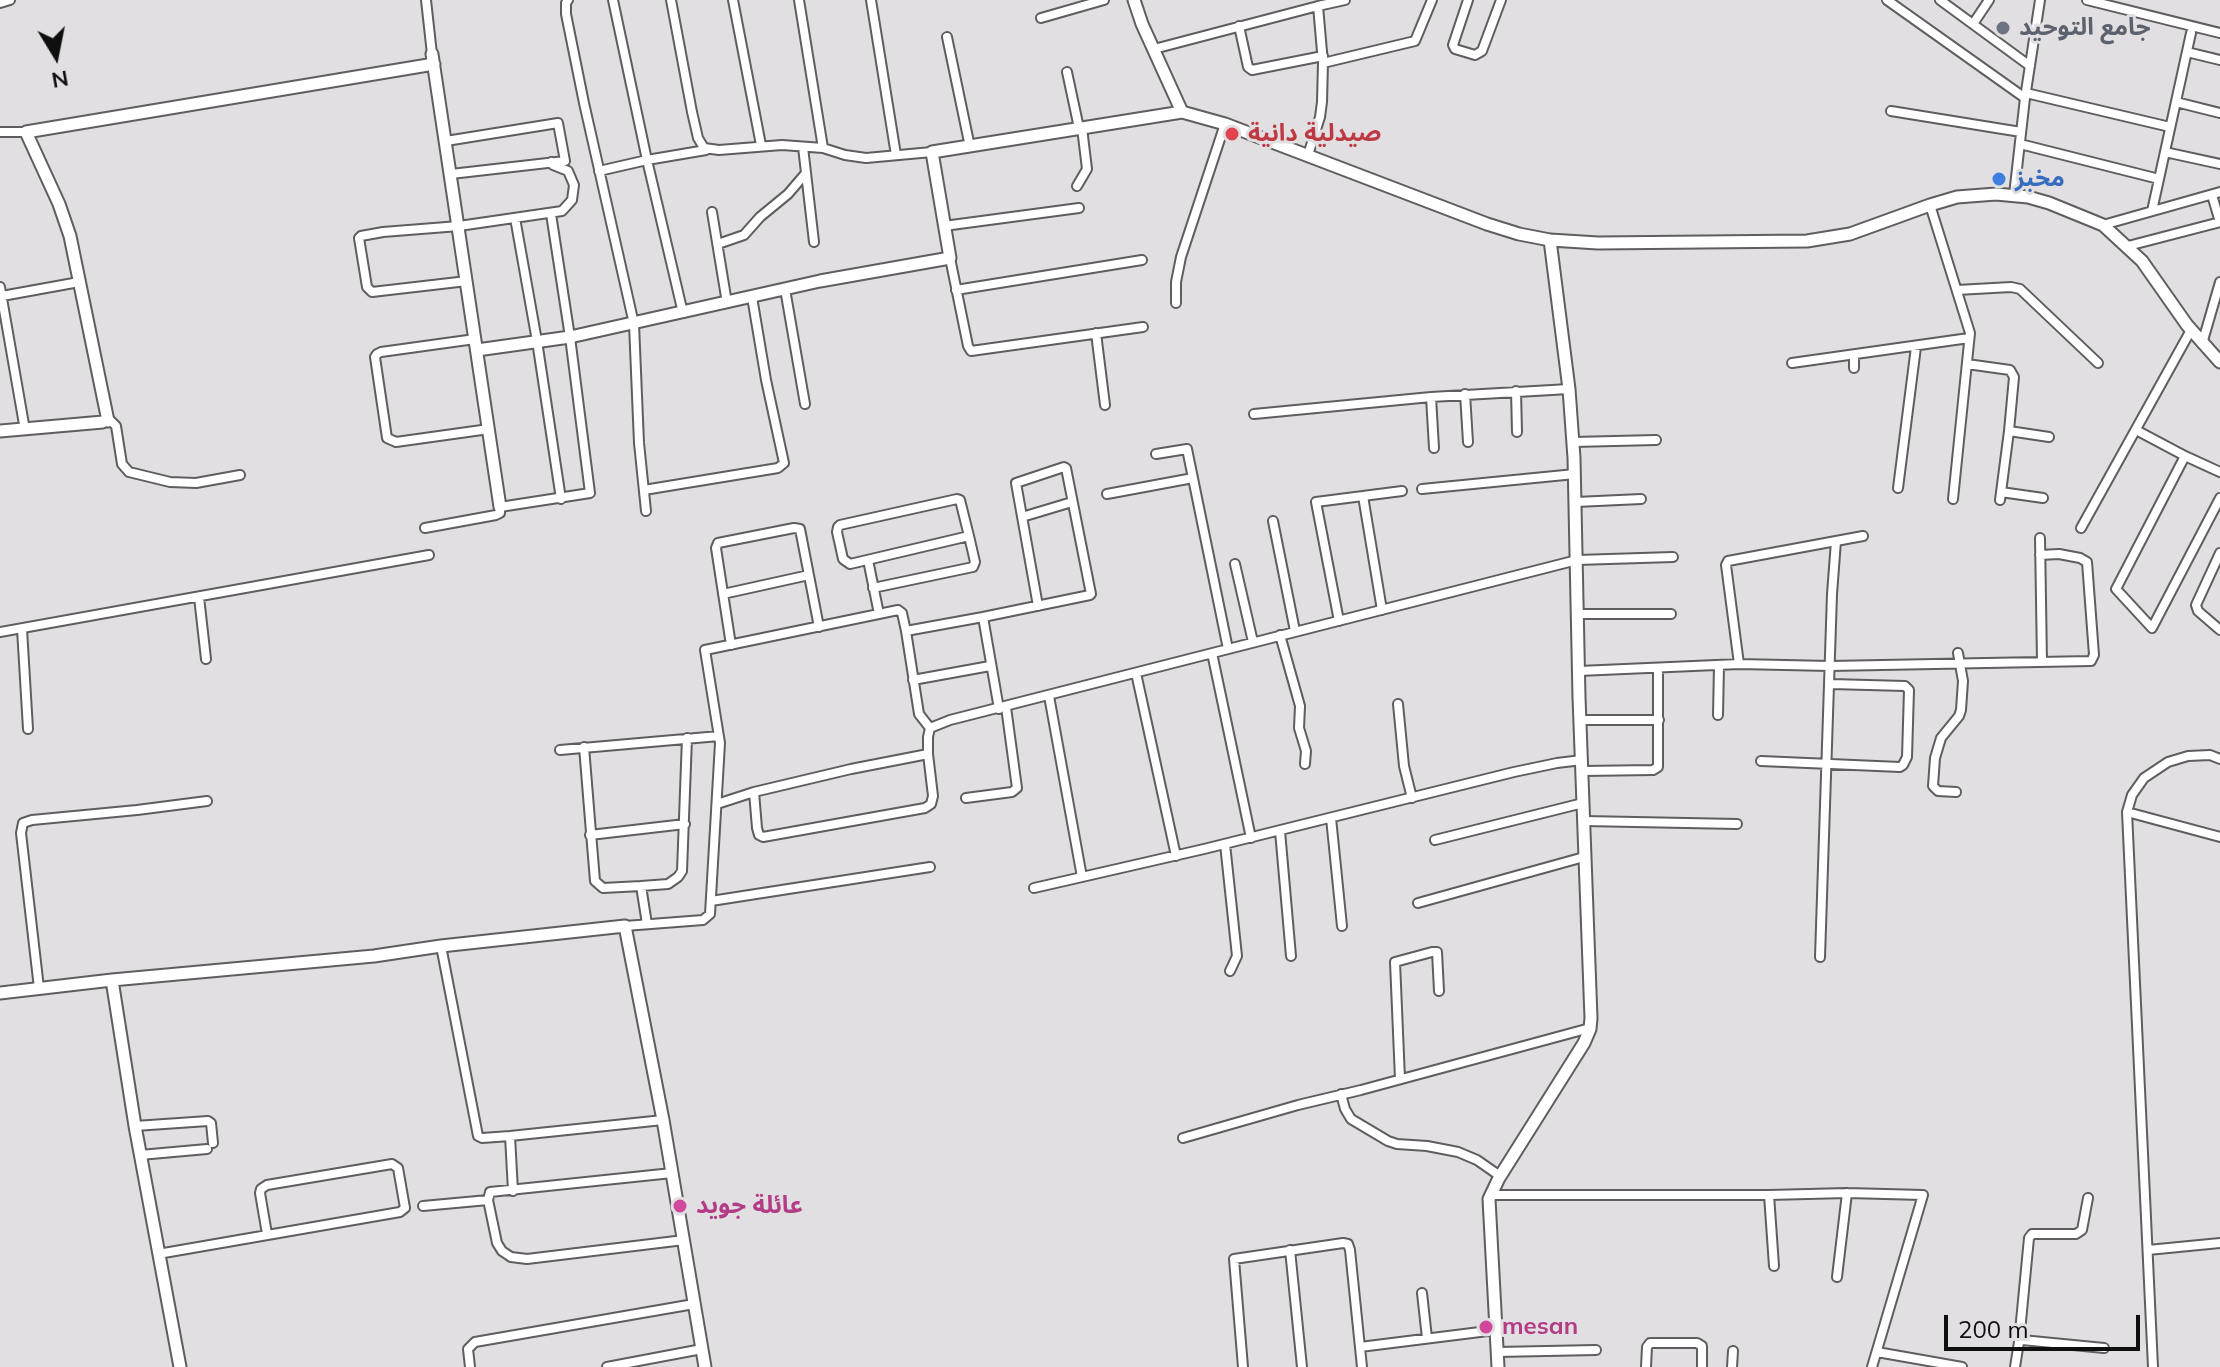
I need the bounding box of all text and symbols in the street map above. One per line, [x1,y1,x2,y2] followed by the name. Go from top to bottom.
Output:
[2019,14,2151,42] place label: جامع التوحيد
[16,16,96,96] north arrow
[1994,19,2012,37] marker: جامع التوحيد
[50,64,71,95] text: N
[1248,120,1381,148] place label: صيدلية دانية
[1223,125,1241,143] marker: صيدلية دانية
[2015,165,2065,193] place label: مخبز
[1990,170,2008,188] marker: مخبز
[696,1192,803,1220] place label: عائلة جويد
[671,1197,689,1215] marker: عائلة جويد
[1948,1299,2144,1349] scale bar
[1502,1313,1578,1341] place label: mesan
[1958,1314,2029,1344] text: 200 m
[1477,1318,1495,1336] marker: mesan

